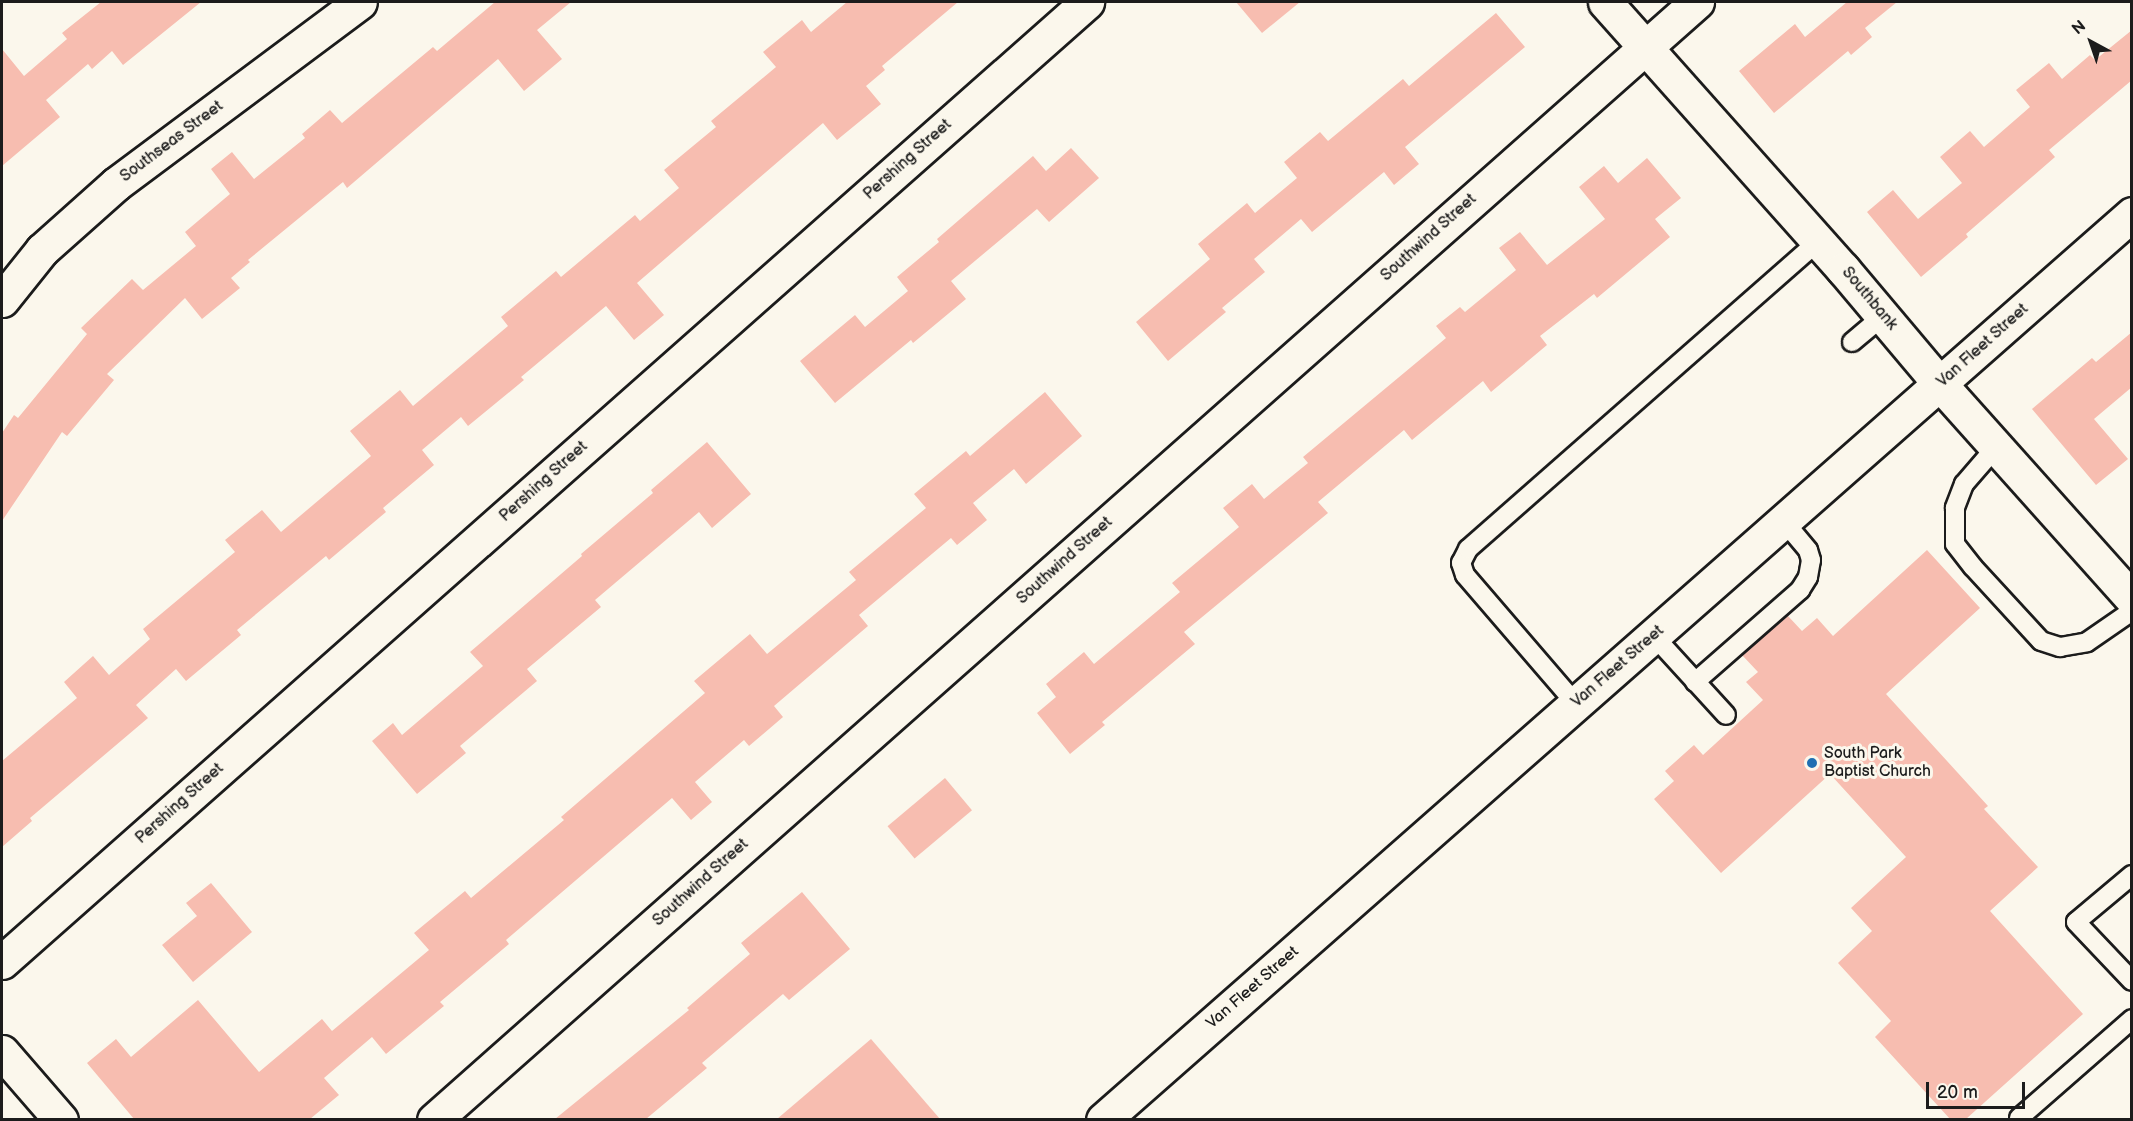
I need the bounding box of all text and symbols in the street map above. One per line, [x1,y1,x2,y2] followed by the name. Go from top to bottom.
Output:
[2061,12,2121,72] north arrow
[2068,17,2090,39] text: N
[117,97,227,187] street label: Southseas Street
[860,115,956,205] street label: Pershing Street
[1377,190,1481,286] street label: Southwind Street
[1837,264,1901,334] street label: Southbank
[1933,300,2033,392] street label: Van Fleet Street
[496,437,592,527] street label: Pershing Street
[1013,513,1117,609] street label: Southwind Street
[1568,622,1668,712] street label: Van Fleet Street
[1824,744,1931,782] place label: South Park Baptist Church
[1805,756,1819,770] marker: South Park Baptist Church
[132,759,228,849] street label: Pershing Street
[649,835,753,931] street label: Southwind Street
[1203,943,1303,1033] street label: Van Fleet Street
[1929,1070,2028,1108] scale bar
[1937,1082,1978,1103] text: 20 m

